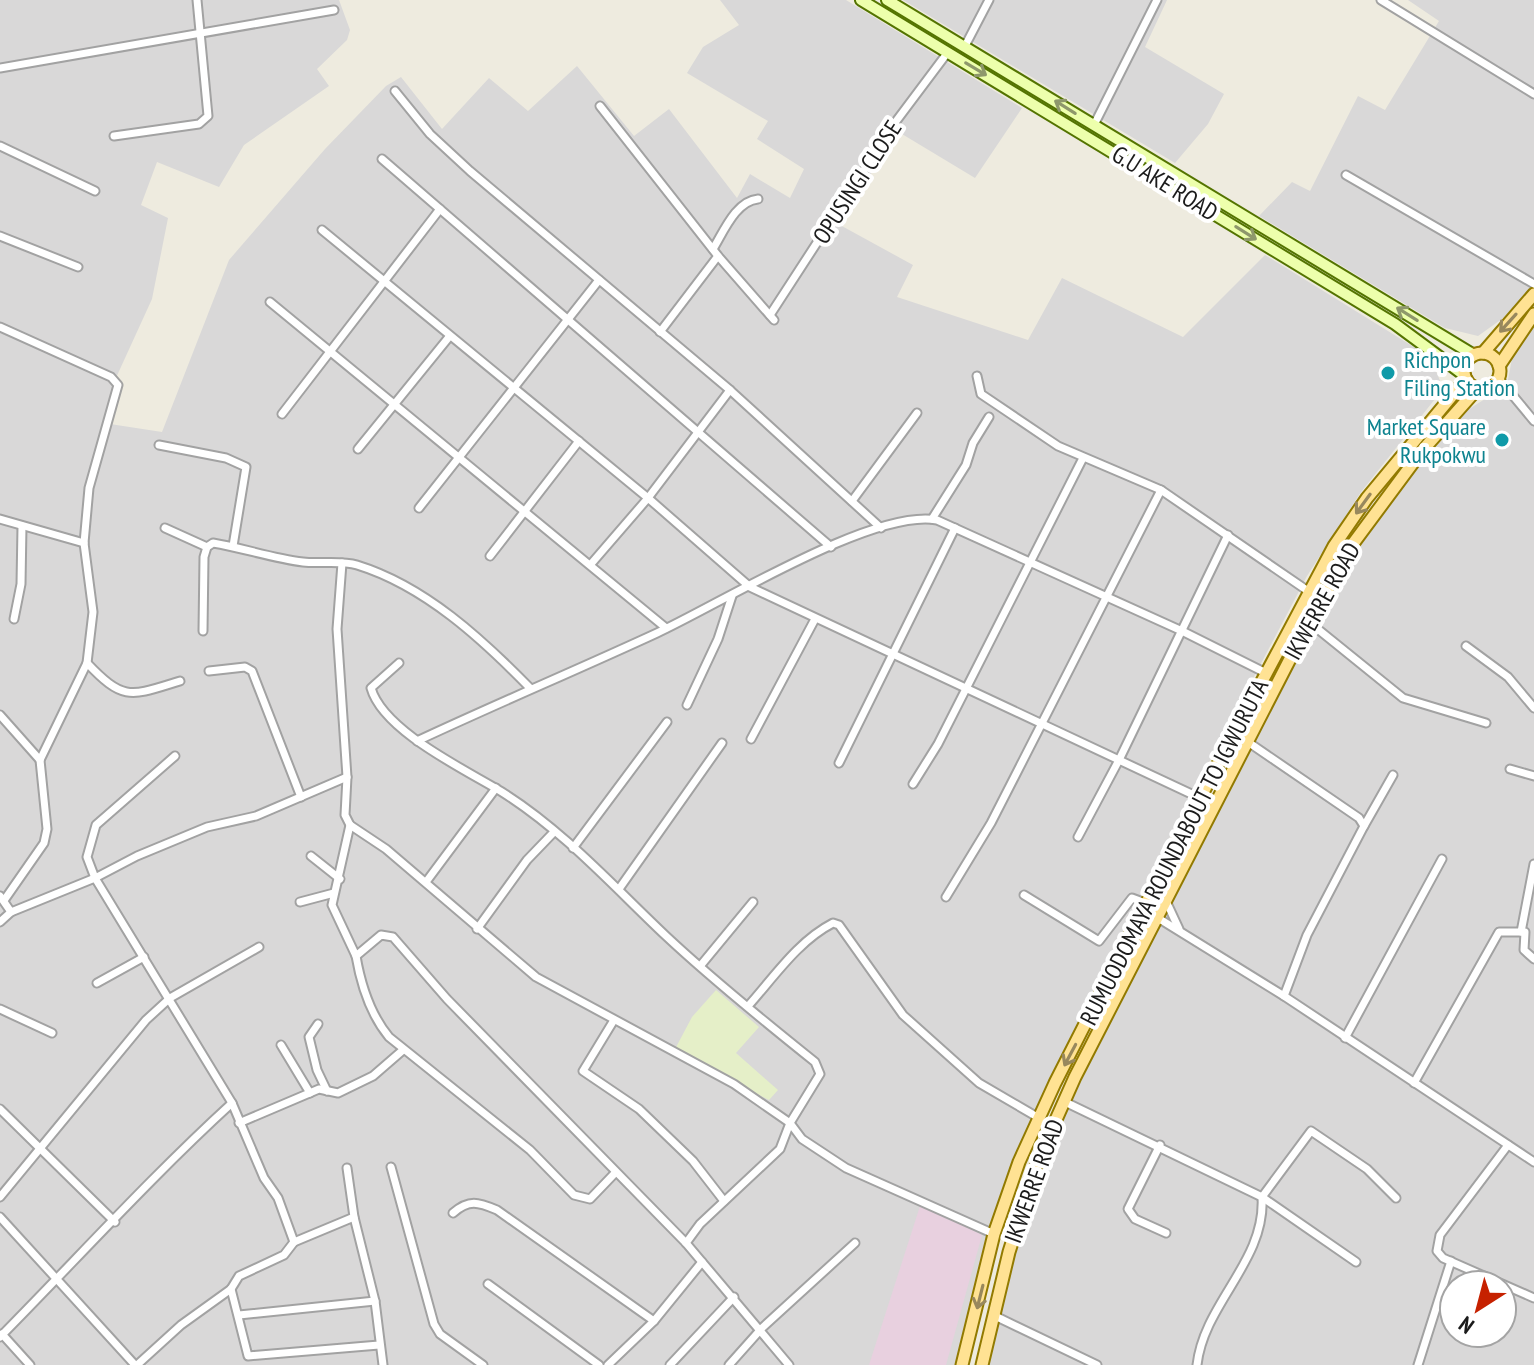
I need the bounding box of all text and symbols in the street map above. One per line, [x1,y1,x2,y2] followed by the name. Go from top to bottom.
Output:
[964,61,987,77] one-way arrow
[1054,99,1077,115] one-way arrow
[806,114,908,250] street label: OPUSINGI CLOSE
[1106,138,1224,228] street label: G.U AKE ROAD
[1234,225,1257,241] one-way arrow
[1396,306,1419,322] one-way arrow
[1499,313,1517,333] one-way arrow
[1404,344,1515,403] place label: Richpon Filing Station
[1379,364,1397,382] marker: Richpon Filing Station
[1367,411,1486,470] place label: Market Square Rukpokwu
[1493,431,1511,449] marker: Market Square Rukpokwu
[1354,493,1371,514] one-way arrow
[1277,537,1367,665] street label: IKWERRE ROAD
[1073,673,1275,1030] street label: RUMUODOMAYA ROUNDABOUT TO IGWURUTA
[1062,1042,1078,1066] one-way arrow
[997,1115,1071,1247] street label: IKWERRE ROAD
[1438,1269,1518,1349] north arrow
[971,1284,986,1310] one-way arrow
[1453,1310,1479,1340] text: N

